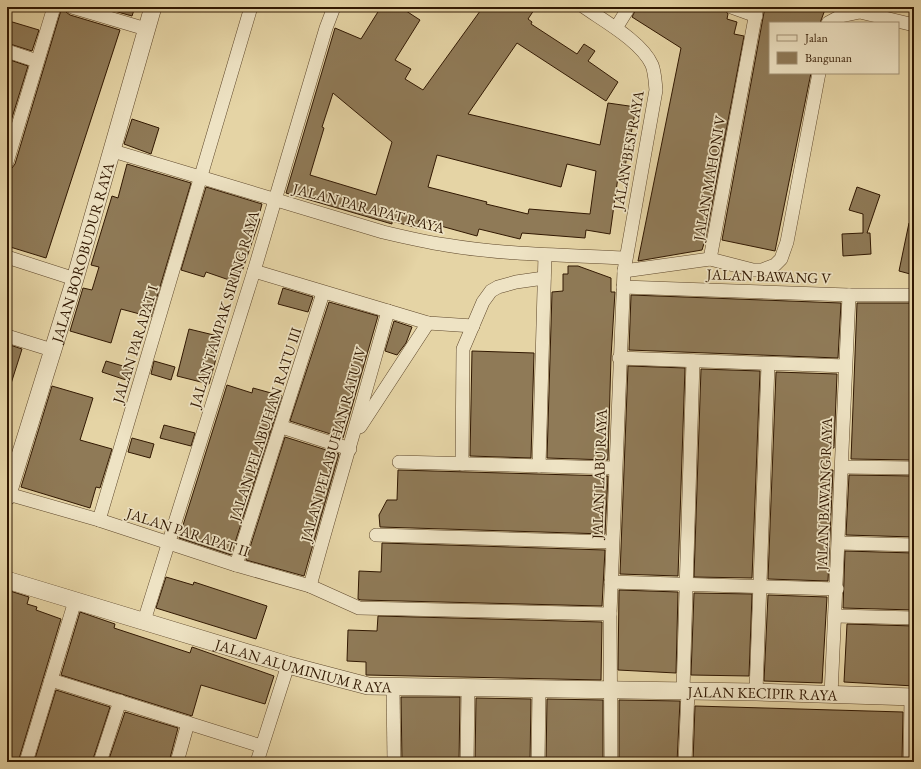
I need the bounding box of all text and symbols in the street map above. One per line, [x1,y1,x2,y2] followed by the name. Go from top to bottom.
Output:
[769,22,899,74] legend
[804,30,829,46] text: Jalan
[805,50,853,66] text: Bangunan
[608,88,648,213] street label: JALAN BESI RAYA
[688,113,730,244] street label: JALAN MAHONI V
[46,159,118,347] street label: JALAN BOROBUDUR RAYA
[289,178,448,238] street label: JALAN PARAPAT RAYA
[184,207,263,412] street label: JALAN TAMPAK SIRING RAYA
[704,264,833,288] street label: JALAN BAWANG V
[107,283,162,407] street label: JALAN PARAPAT I
[224,325,305,525] street label: JALAN PELABUHAN RATU III
[295,343,370,546] street label: JALAN PELABUHAN RATU IV
[587,408,611,541] street label: JALAN LABU RAYA
[812,416,836,573] street label: JALAN BAWANG RAYA
[122,503,252,561] street label: JALAN PARAPAT II
[211,633,392,696] street label: JALAN ALUMINIUM RAYA
[686,681,839,704] street label: JALAN KECIPIR RAYA

